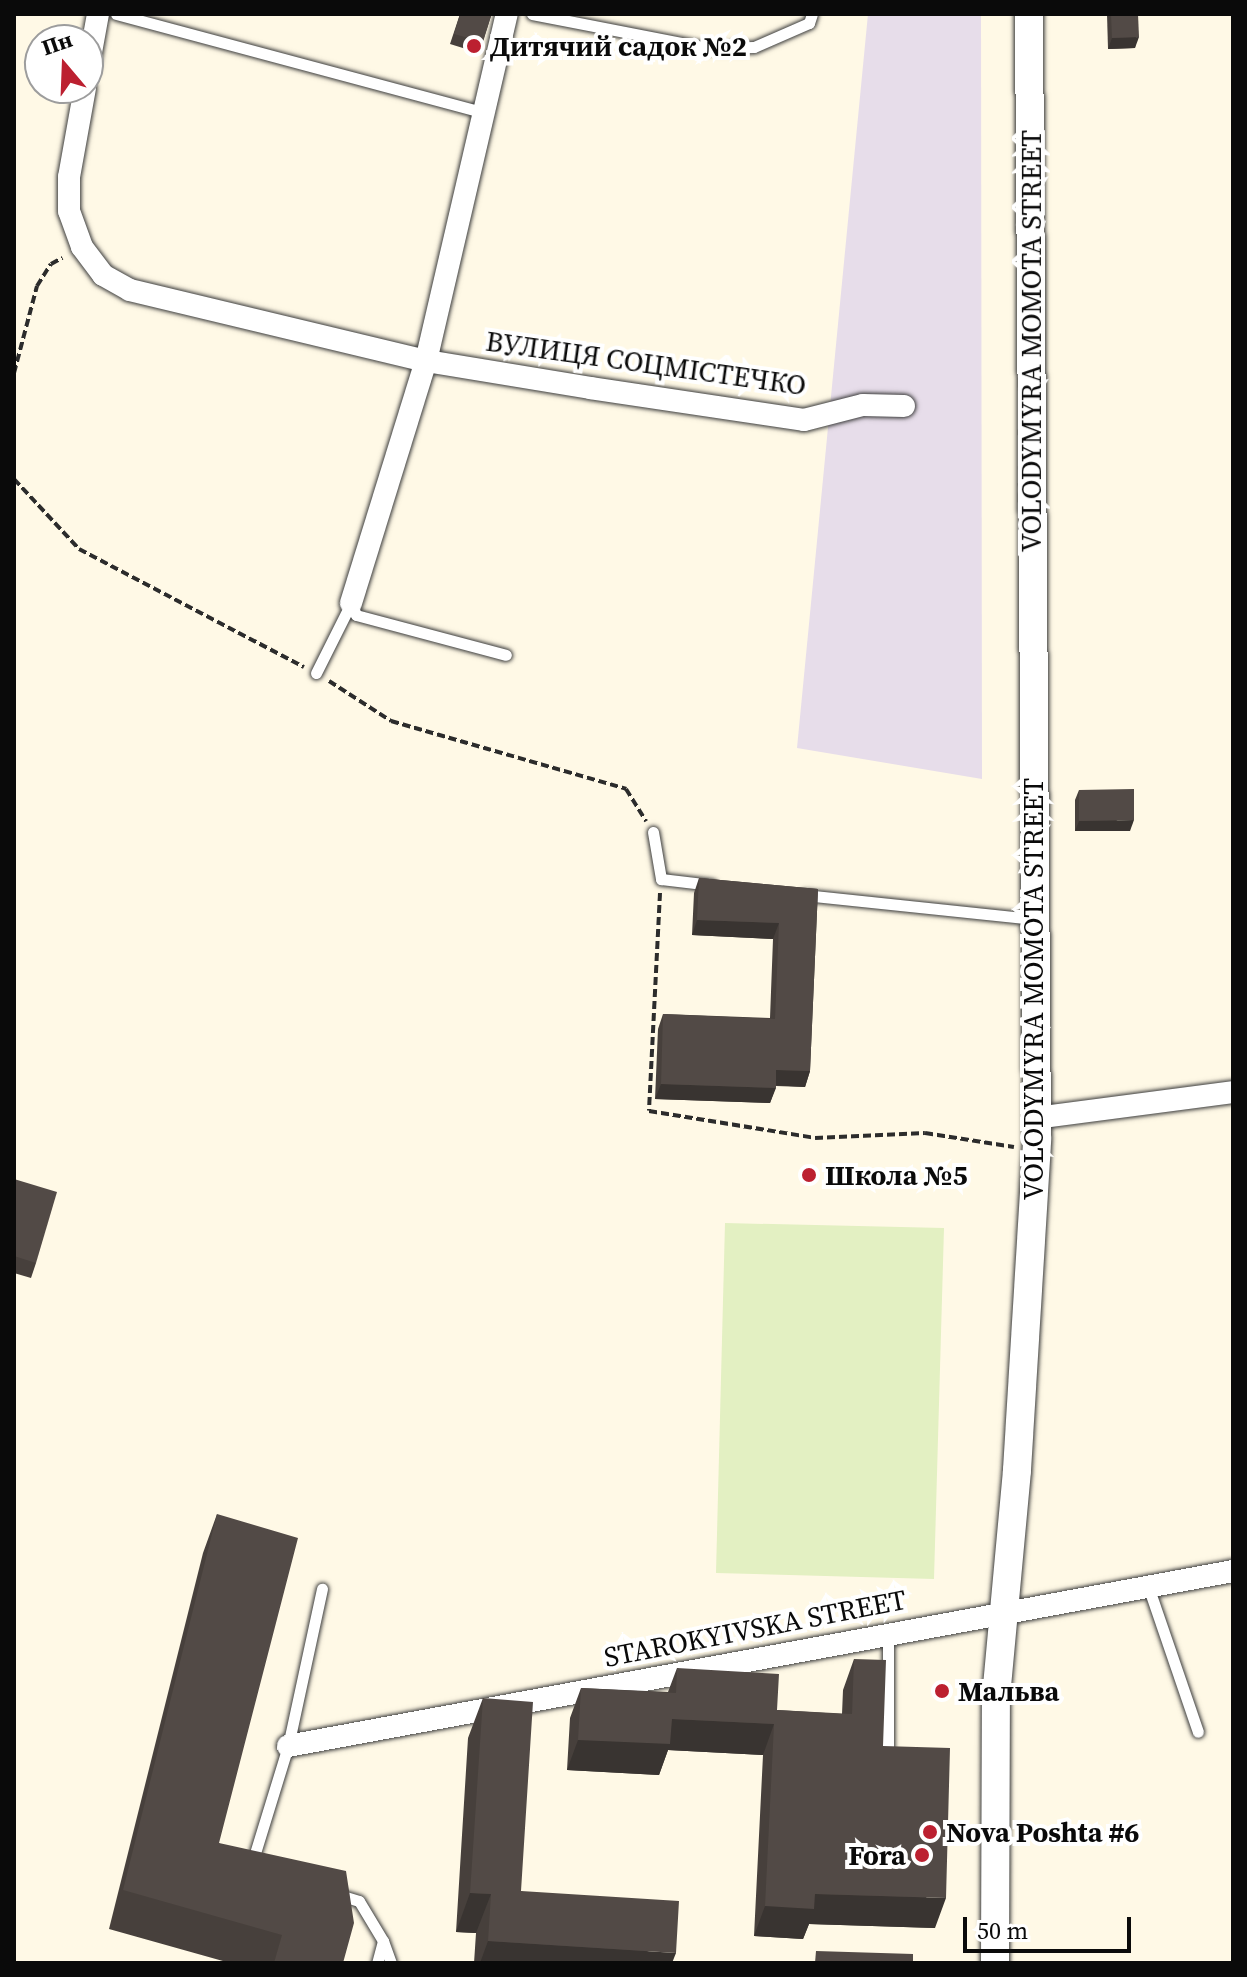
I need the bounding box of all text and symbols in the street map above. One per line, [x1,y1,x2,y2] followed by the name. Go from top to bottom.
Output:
[24,24,104,104] north arrow
[37,24,76,62] text: Пн
[490,29,747,63] place label: Дитячий садок №2
[465,37,483,55] marker: Дитячий садок №2
[1014,130,1048,552] street label: VOLODYMYRA MOMOTA STREET
[484,324,808,402] street label: ВУЛИЦЯ СОЦМІСТЕЧКО
[1016,778,1050,1200] street label: VOLODYMYRA MOMOTA STREET
[825,1158,968,1192] place label: Школа №5
[800,1166,818,1184] marker: Школа №5
[601,1582,909,1674] street label: STAROKYIVSKA STREET
[958,1674,1059,1708] place label: Мальва
[933,1682,951,1700] marker: Мальва
[946,1815,1140,1849] place label: Nova Poshta #6
[921,1823,939,1841] marker: Nova Poshta #6
[848,1838,906,1872] place label: Fora
[913,1846,931,1864] marker: Fora
[967,1901,1135,1951] scale bar
[977,1914,1028,1947] text: 50 m

